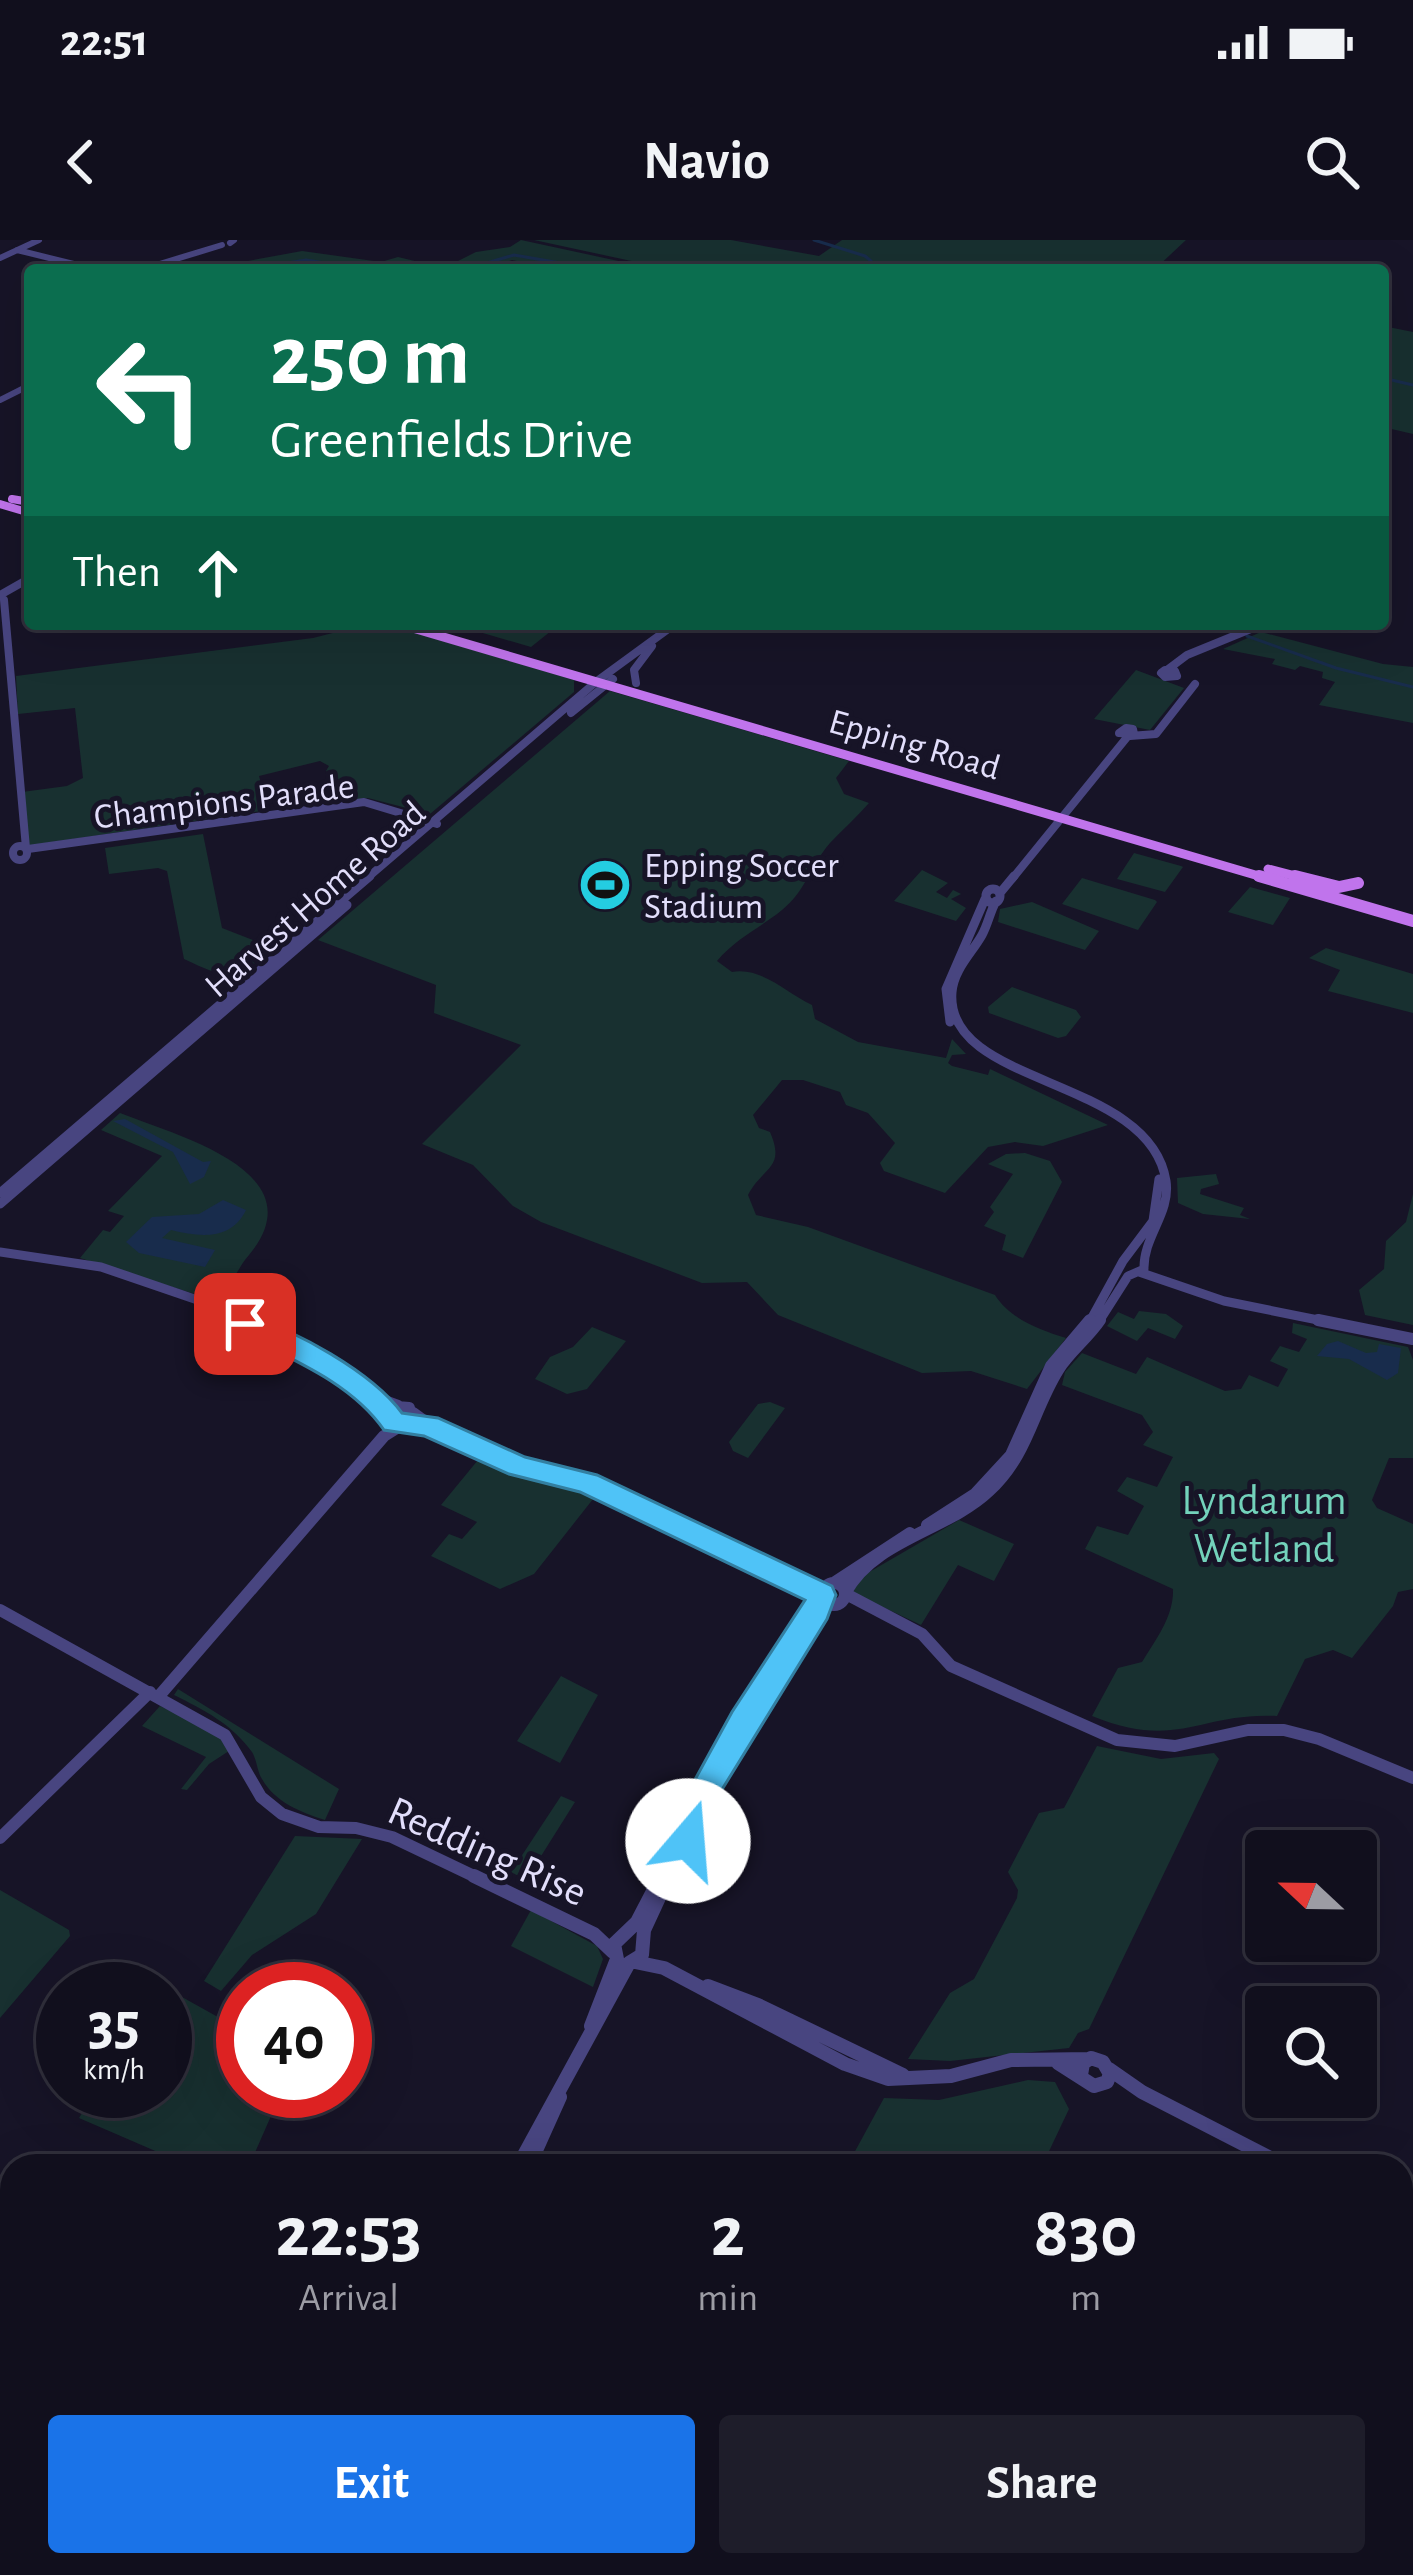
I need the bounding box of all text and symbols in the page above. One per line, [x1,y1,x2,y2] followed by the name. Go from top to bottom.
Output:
[60,19,148,64] text: 22:51
[48,129,114,195] icon: back
[1299,129,1365,195] icon: search
[643,135,770,189] text: Navio
[72,312,228,468] icon: left
[270,316,470,400] text: 250 m
[270,414,633,468] text: Greenfields Drive
[185,540,251,606] icon: ahead
[72,550,161,595] text: Then
[825,703,1004,787] street label: Epping Road
[92,768,356,836] street label: Champions Parade
[198,795,432,1004] street label: Harvest Home Road
[644,848,839,925] place label: Epping Soccer Stadium
[577,857,633,913] sports icon: Epping Soccer Stadium
[194,1273,296,1375] pin
[212,1291,278,1357] icon: arrive
[1182,1480,1346,1570] park label: Lyndarum Wetland
[625,1778,751,1904] position arrow
[382,1789,593,1914] street label: Redding Rise
[1245,1830,1377,1962] north arrow
[1245,1830,1377,2118] map controls
[216,1962,372,2118] speed limit sign: 40
[1245,1986,1377,2118] button: search
[88,1995,140,2055] text: 35
[83,2055,145,2085] text: km/h
[275,2197,422,2269] text: 22:53
[711,2197,745,2269] text: 2
[1033,2197,1138,2269] text: 830
[299,2279,399,2318] text: Arrival
[697,2279,758,2318] text: min
[1070,2279,1101,2318] text: m
[48,2415,695,2553] button: Exit
[719,2415,1365,2553] button: Share

